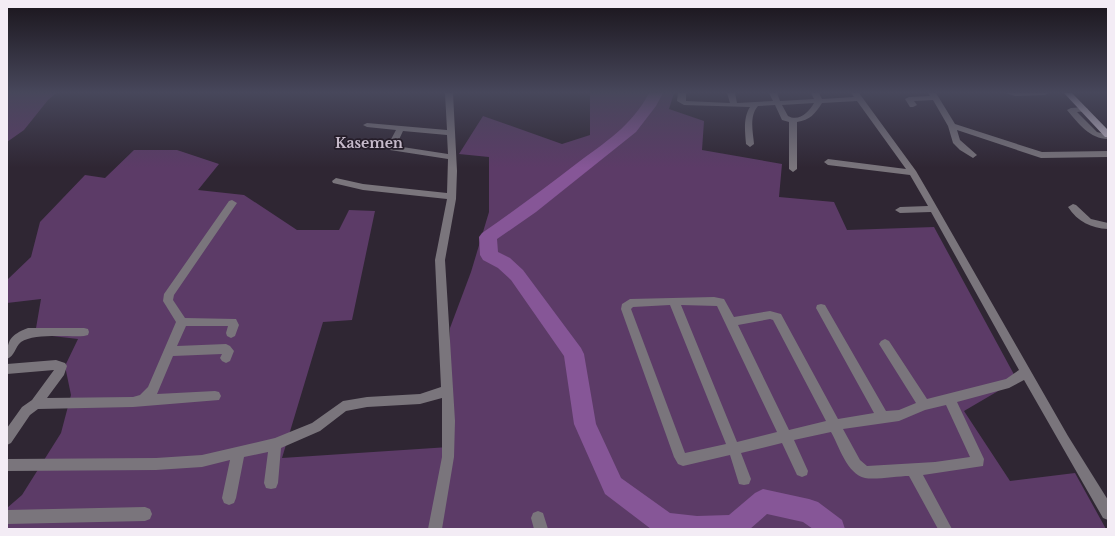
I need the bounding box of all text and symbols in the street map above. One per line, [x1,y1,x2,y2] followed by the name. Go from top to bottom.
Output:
[335,134,403,152] district label: Kasemen

